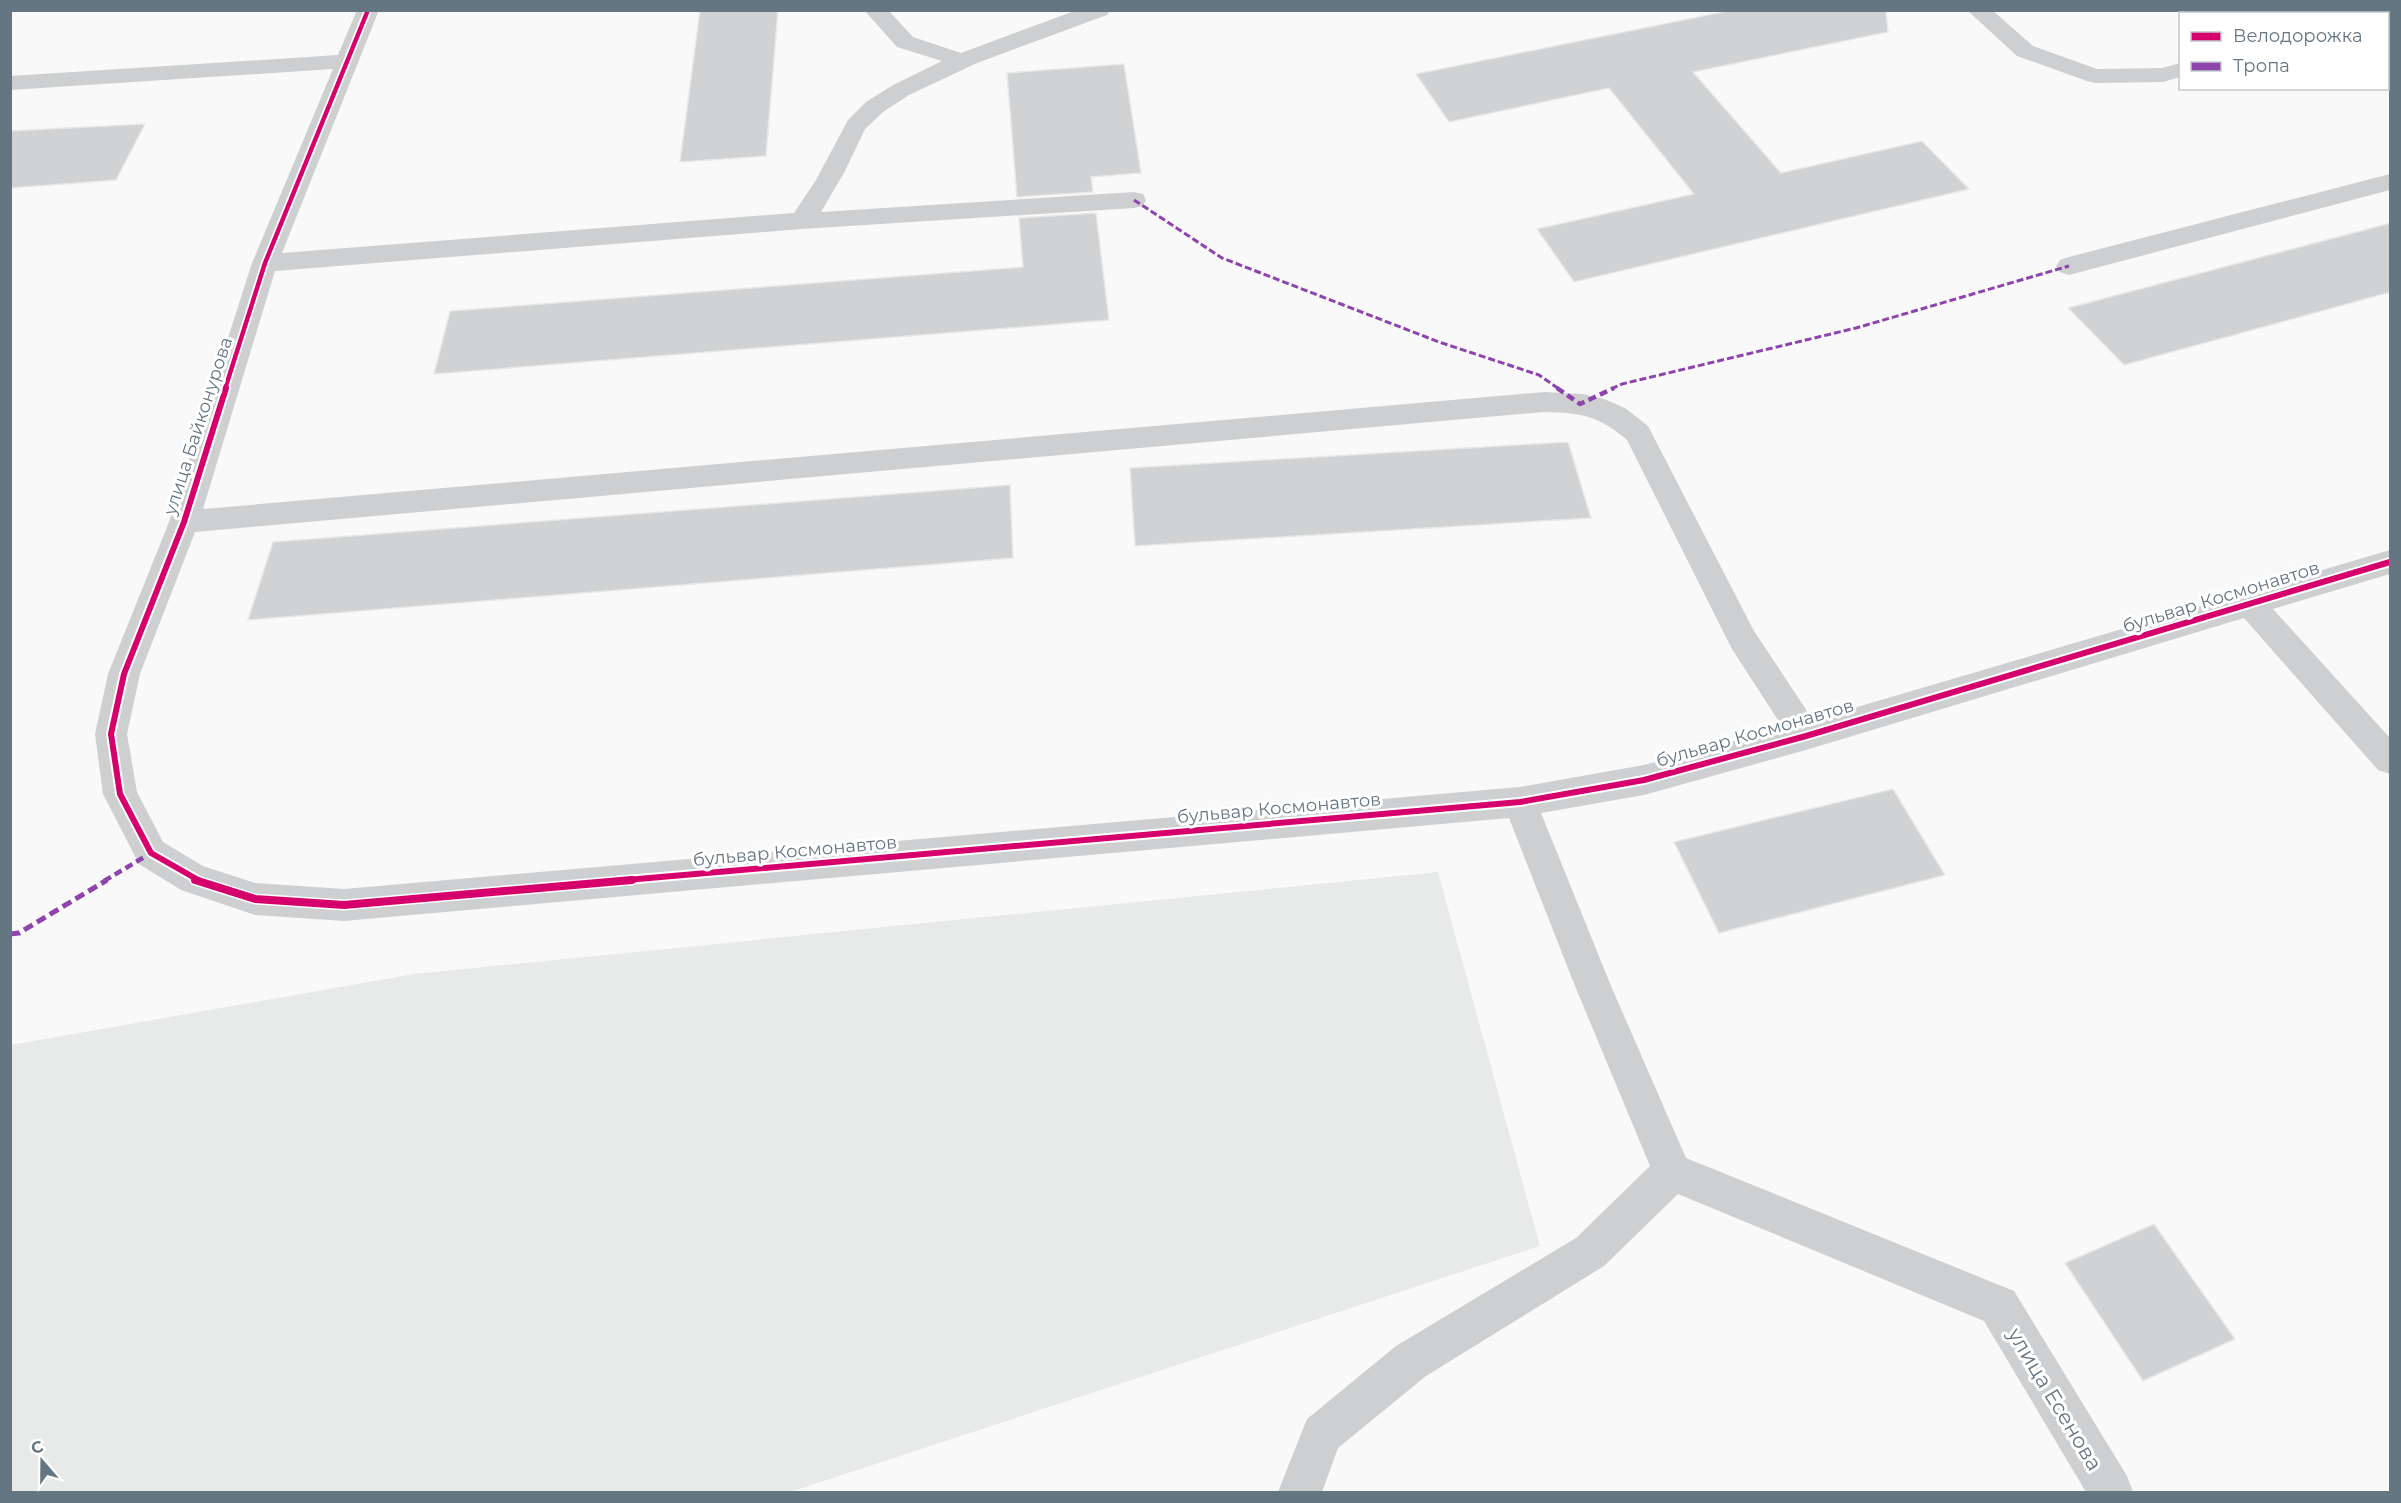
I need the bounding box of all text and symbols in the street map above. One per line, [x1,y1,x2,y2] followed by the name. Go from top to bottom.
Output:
[2179,12,2389,90] legend
[2233,25,2362,47] text: Велодорожка
[2233,55,2290,77] text: Тропа
[159,334,237,519] street label: улица Байконурова
[2120,557,2322,637] street label: бульвар Космонавтов
[1654,694,1856,772] street label: бульвар Космонавтов
[1176,788,1382,828] street label: бульвар Космонавтов
[692,831,898,871] street label: бульвар Космонавтов
[2002,1322,2107,1475] street label: улица Есенова
[12,1431,72,1491] north arrow
[28,1436,46,1458] text: С

